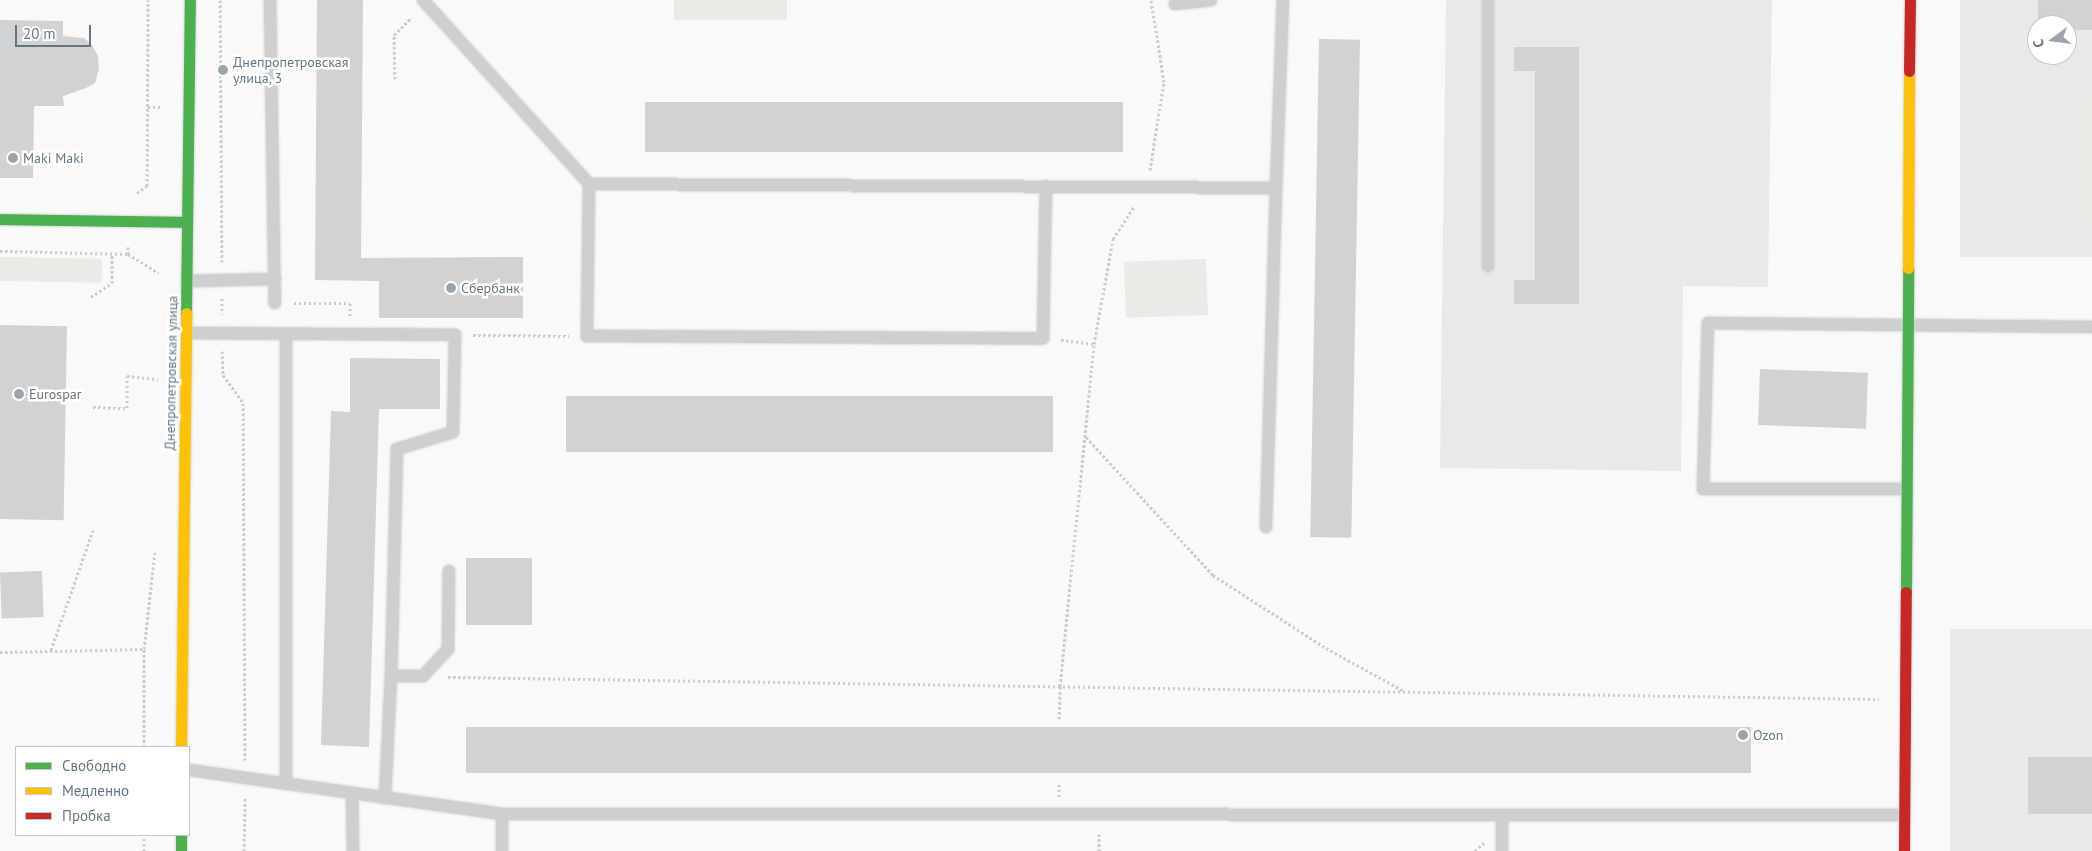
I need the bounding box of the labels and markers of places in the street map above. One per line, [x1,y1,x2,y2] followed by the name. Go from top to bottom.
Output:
[233,54,348,86] place label: Днепропетровская улица, 3
[217,64,229,76] marker: Днепропетровская улица, 3
[23,150,84,166] place label: Maki Maki
[7,152,19,164] marker: Maki Maki
[461,280,520,296] place label: Сбербанк
[445,282,457,294] marker: Сбербанк
[29,386,81,402] place label: Eurospar
[13,388,25,400] marker: Eurospar
[1753,727,1783,743] place label: Ozon
[1737,729,1749,741] marker: Ozon

